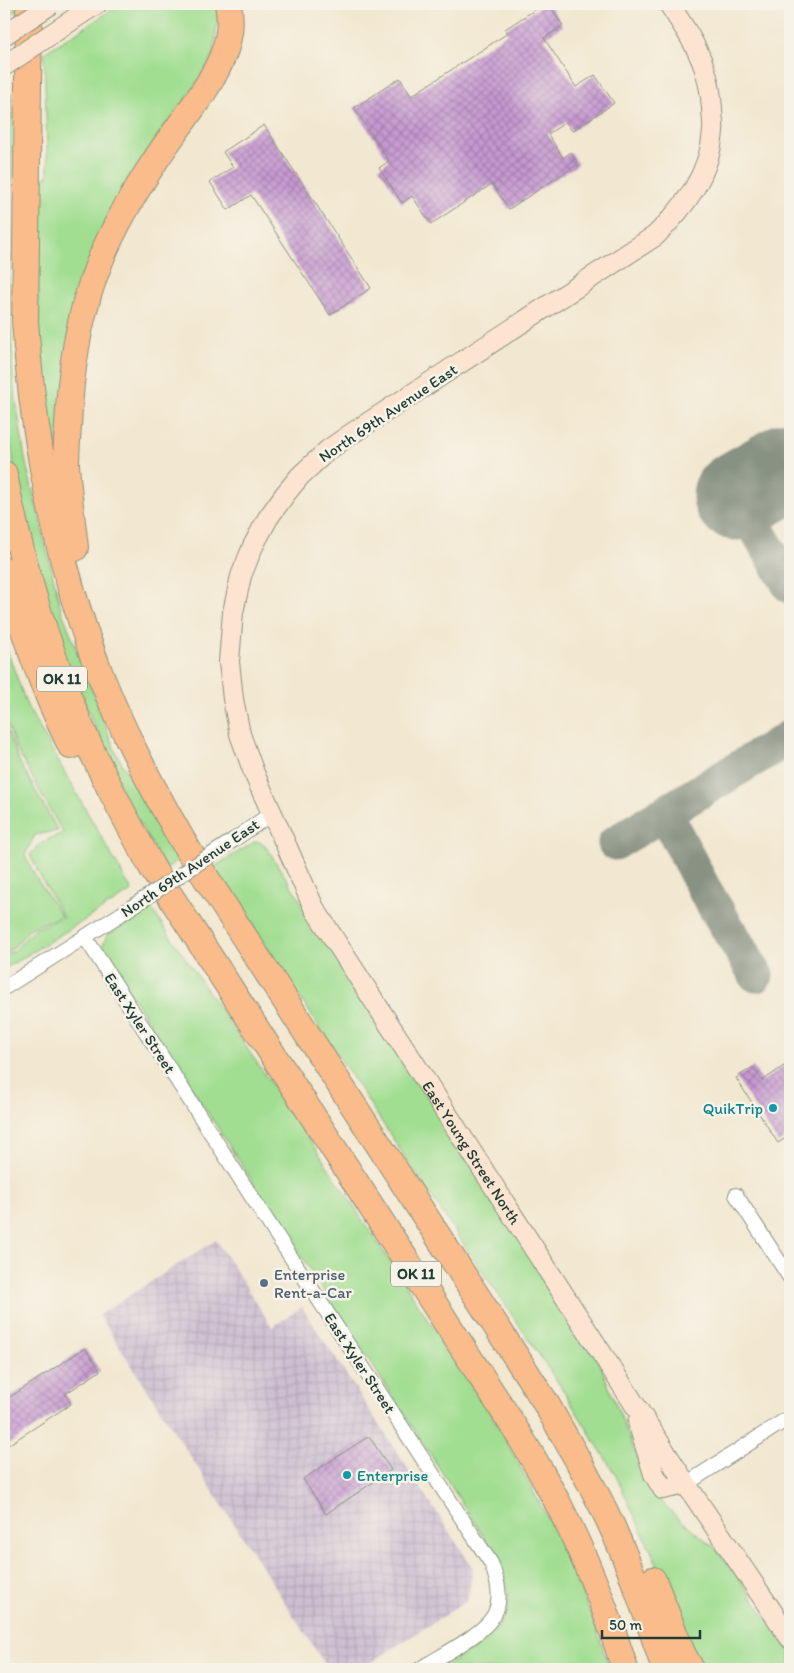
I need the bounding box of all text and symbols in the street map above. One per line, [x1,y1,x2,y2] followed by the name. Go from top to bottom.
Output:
[315,360,461,466] street label: North 69th Avenue East
[37,666,87,692] road number: OK 11
[117,815,263,921] street label: North 69th Avenue East
[100,969,180,1077] street label: East Xyler Street
[419,1077,525,1228] street label: East Young Street North
[703,1099,763,1118] place label: QuikTrip
[767,1102,779,1114] marker: QuikTrip
[391,1262,441,1286] road number: OK 11
[274,1265,353,1302] place label: Enterprise Rent-a-Car
[258,1277,270,1289] marker: Enterprise Rent-a-Car
[320,1309,400,1417] street label: East Xyler Street
[357,1466,429,1485] place label: Enterprise
[341,1469,353,1481] marker: Enterprise
[602,1608,699,1640] scale bar
[609,1616,642,1634] text: 50 m

